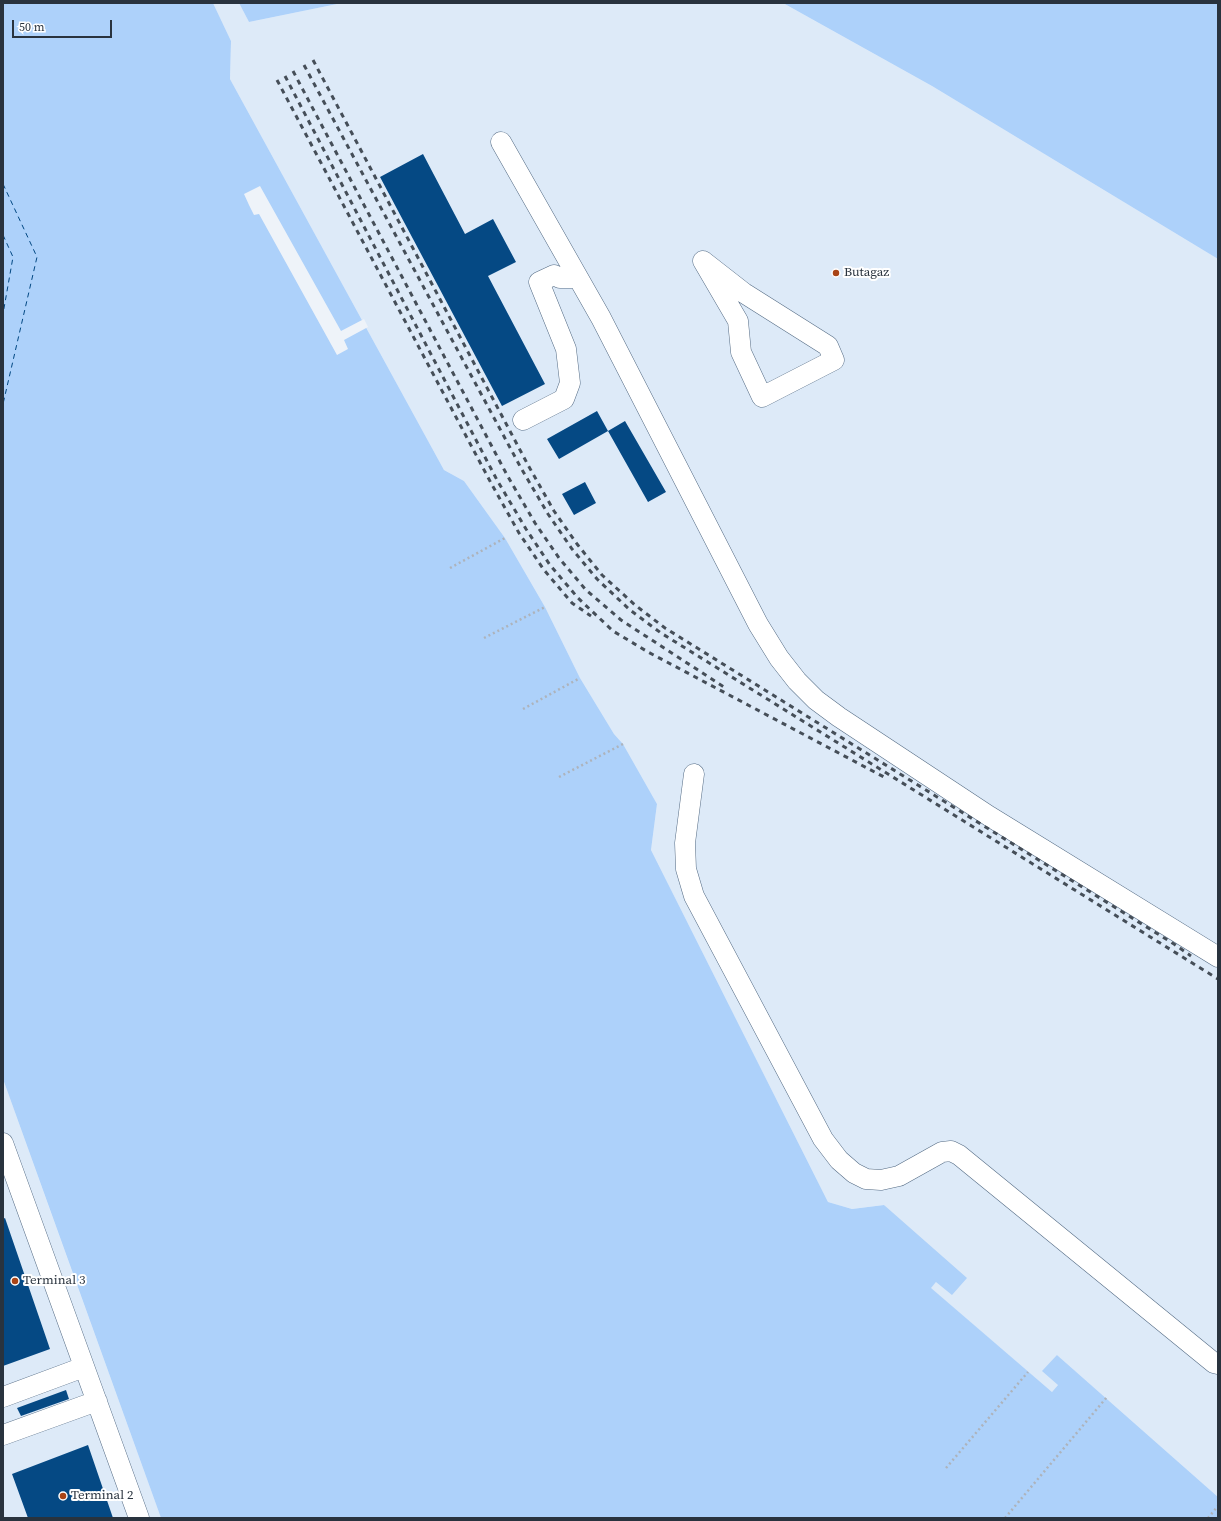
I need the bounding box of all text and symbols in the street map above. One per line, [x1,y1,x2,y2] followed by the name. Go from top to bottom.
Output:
[14,12,114,38] scale bar
[19,19,45,35] text: 50 m
[844,265,889,281] place label: Butagaz
[831,268,841,278] marker: Butagaz
[23,1273,86,1289] place label: Terminal 3
[10,1276,20,1286] marker: Terminal 3
[71,1488,134,1504] place label: Terminal 2
[58,1491,68,1501] marker: Terminal 2

